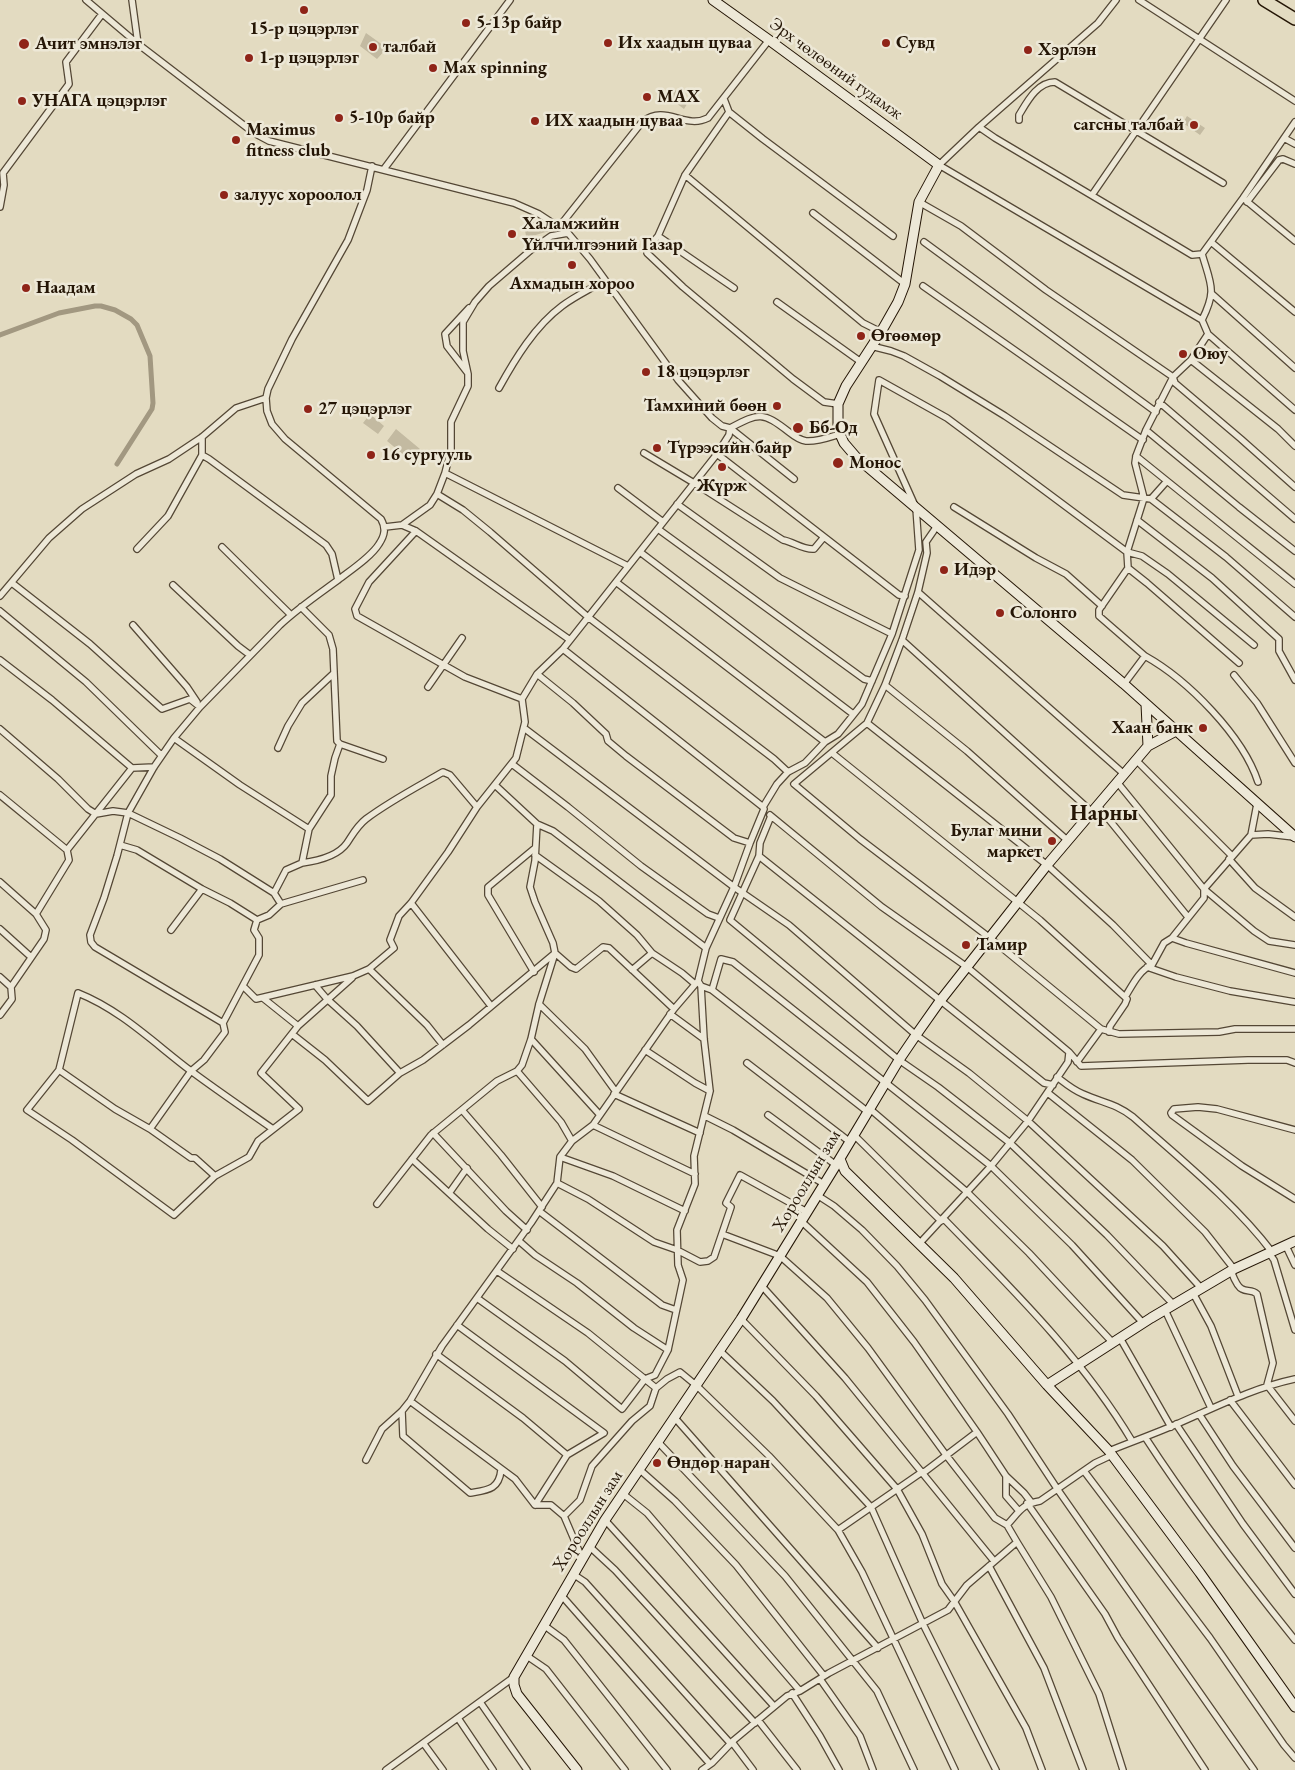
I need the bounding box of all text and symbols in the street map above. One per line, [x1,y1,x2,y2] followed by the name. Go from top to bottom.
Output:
[298,4,310,16] marker: 15-р цэцэрлэг
[476,12,562,34] place label: 5-13р байр
[765,13,907,125] street label: Эрх чөлөөний гудамж
[460,17,472,29] marker: 5-13р байр
[249,18,359,40] place label: 15-р цэцэрлэг
[618,32,752,54] place label: Их хаадын цуваа
[896,32,935,54] place label: Сувд
[35,33,142,55] place label: Ачит эмнэлэг
[383,36,436,58] place label: талбай
[17,37,31,51] marker: Ачит эмнэлэг
[602,37,614,49] marker: Их хаадын цуваа
[880,37,892,49] marker: Сувд
[1038,39,1097,61] place label: Хэрлэн
[367,41,379,53] marker: талбай
[1022,44,1034,56] marker: Хэрлэн
[259,47,359,69] place label: 1-р цэцэрлэг
[243,52,255,64] marker: 1-р цэцэрлэг
[443,57,547,79] place label: Max spinning
[427,62,439,74] marker: Max spinning
[657,86,700,108] place label: МАХ
[32,90,167,112] place label: УНАГА цэцэрлэг
[641,91,653,103] marker: МАХ
[16,95,28,107] marker: УНАГА цэцэрлэг
[349,107,435,129] place label: 5-10р байр
[545,110,683,132] place label: ИХ хаадын цуваа
[333,112,345,124] marker: 5-10р байр
[1074,114,1184,136] place label: сагсны талбай
[529,115,541,127] marker: ИХ хаадын цуваа
[246,119,330,162] place label: Maximus fitness club
[1188,119,1200,131] marker: сагсны талбай
[230,134,242,146] marker: Maximus fitness club
[234,184,362,206] place label: залуус хороолол
[218,189,230,201] marker: залуус хороолол
[522,213,683,255] place label: Халамжийн Үйлчилгээний Газар
[506,228,518,240] marker: Халамжийн Үйлчилгээний Газар
[566,259,578,271] marker: Ахмадын хороо
[510,273,634,295] place label: Ахмадын хороо
[36,277,96,299] place label: Наадам
[20,282,32,294] marker: Наадам
[871,325,941,347] place label: Өгөөмөр
[855,330,867,342] marker: Өгөөмөр
[1193,343,1228,365] place label: Оюу
[1177,348,1189,360] marker: Оюу
[656,361,750,383] place label: 18 цэцэрлэг
[640,366,652,378] marker: 18 цэцэрлэг
[643,395,767,417] place label: Тамхиний бөөн
[318,398,412,420] place label: 27 цэцэрлэг
[771,400,783,412] marker: Тамхиний бөөн
[302,403,314,415] marker: 27 цэцэрлэг
[809,417,858,439] place label: Бб-Од
[791,421,805,435] marker: Бб-Од
[667,437,792,459] place label: Түрээсийн байр
[651,442,663,454] marker: Түрээсийн байр
[381,444,472,466] place label: 16 сургууль
[365,449,377,461] marker: 16 сургууль
[849,452,901,474] place label: Монос
[831,456,845,470] marker: Монос
[716,461,728,473] marker: Жүрж
[697,475,747,497] place label: Жүрж
[954,559,996,581] place label: Идэр
[938,564,950,576] marker: Идэр
[1010,602,1077,624] place label: Солонго
[994,607,1006,619] marker: Солонго
[1112,717,1193,739] place label: Хаан банк
[1197,722,1209,734] marker: Хаан банк
[1070,801,1138,827] district label: Нарны
[950,820,1042,862] place label: Булаг мини маркет
[1046,835,1058,847] marker: Булаг мини маркет
[976,934,1027,956] place label: Тамир
[960,939,972,951] marker: Тамир
[768,1126,846,1236] street label: Хорооллын зам
[667,1452,770,1474] place label: Өндөр наран
[651,1457,663,1469] marker: Өндөр наран
[548,1467,628,1575] street label: Хорооллын зам

